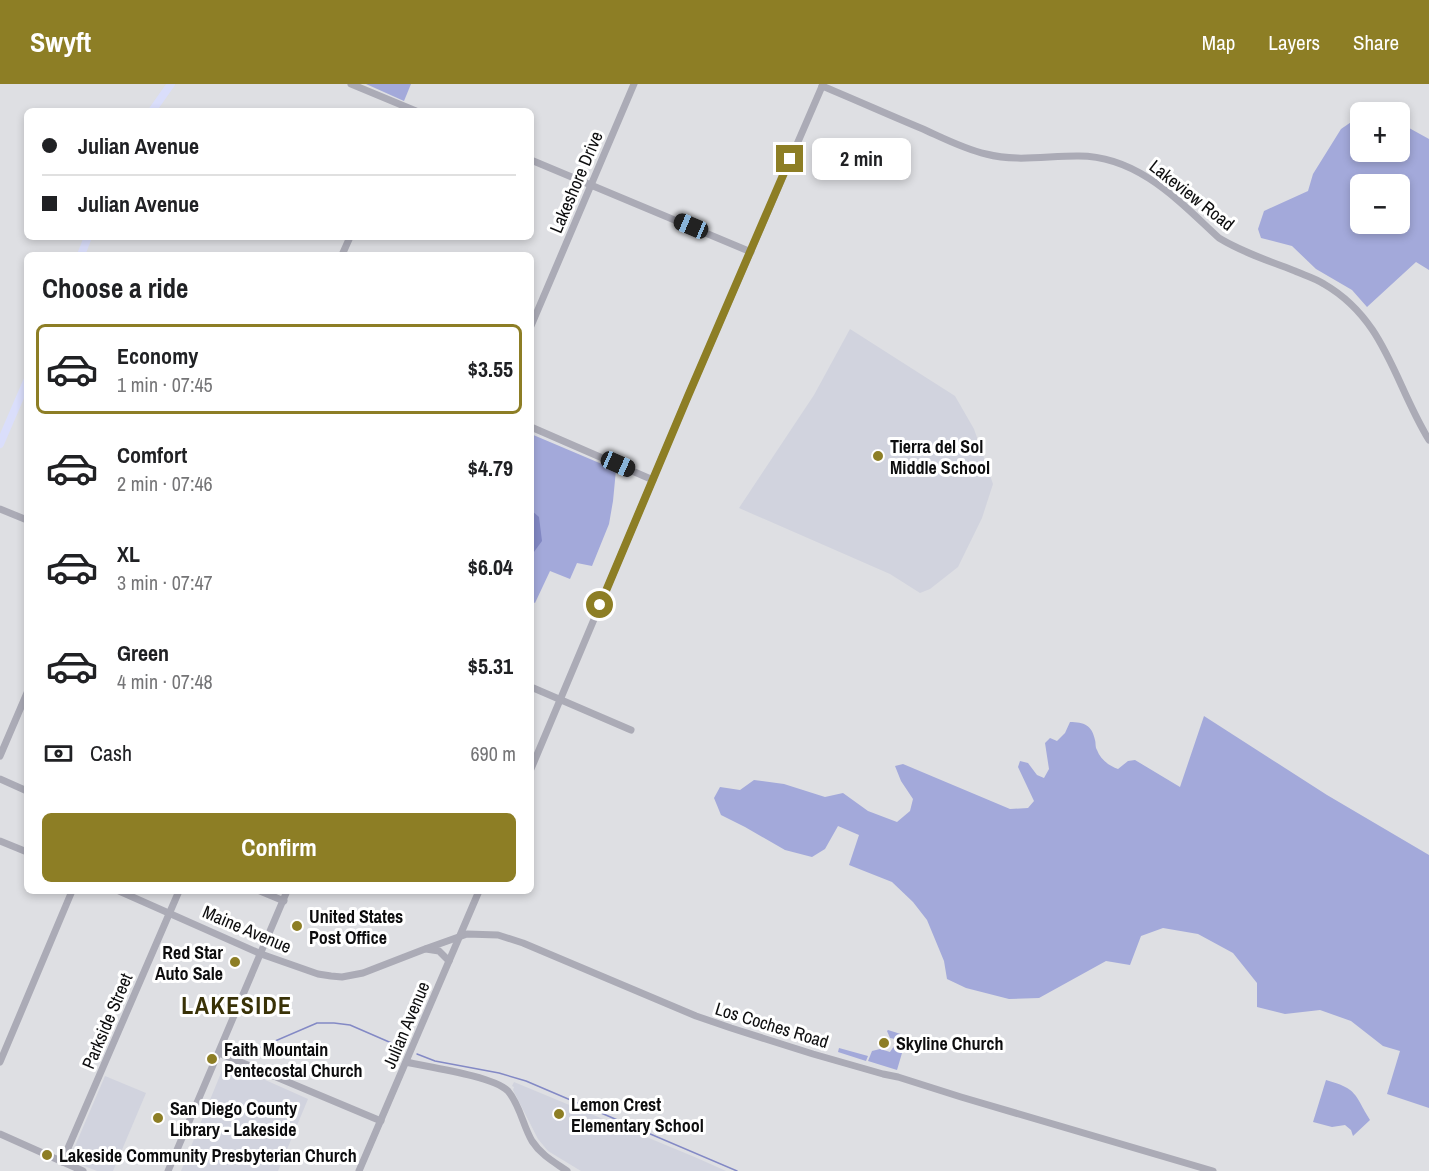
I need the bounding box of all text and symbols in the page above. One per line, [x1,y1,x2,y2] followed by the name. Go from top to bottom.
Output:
[30,23,91,61] text: Swyft
[1202,28,1235,57] text: Map
[1268,28,1320,57] text: Layers
[1353,28,1399,57] text: Share
[1350,102,1410,234] map controls
[1350,102,1410,162] button: +
[543,127,609,237] street label: Lakeshore Drive
[78,131,199,161] text: Julian Avenue
[811,138,910,180] callout: 2 min
[776,145,803,172] route end
[840,145,883,172] text: 2 min
[1144,154,1240,236] street label: Lakeview Road
[1350,174,1410,234] button: −
[78,189,199,219] text: Julian Avenue
[671,211,711,241] car
[42,270,188,306] text: Choose a ride
[117,341,198,371] text: Economy
[45,342,99,396] icon: car
[468,354,513,384] text: $3.55
[117,371,213,398] text: 1 min · 07:45
[890,434,990,480] place label: Tierra del Sol Middle School
[117,440,187,470] text: Comfort
[45,441,99,495] icon: car
[598,448,638,480] car
[871,449,885,463] marker: Tierra del Sol Middle School
[468,453,513,483] text: $4.79
[117,470,213,497] text: 2 min · 07:46
[117,539,140,569] text: XL
[45,540,99,594] icon: car
[468,552,513,582] text: $6.04
[117,569,213,596] text: 3 min · 07:47
[586,591,613,618] route start
[117,638,169,668] text: Green
[45,639,99,693] icon: car
[468,651,513,681] text: $5.31
[117,668,213,695] text: 4 min · 07:48
[42,737,75,770] icon: cash
[90,738,132,768] text: Cash
[470,740,516,767] text: 690 m
[42,813,516,882] button: Confirm
[199,899,295,959] street label: Maine Avenue
[309,904,403,950] place label: United States Post Office
[290,919,304,933] marker: United States Post Office
[155,940,223,986] place label: Red Star Auto Sale
[228,955,242,969] marker: Red Star Auto Sale
[76,969,138,1073] street label: Parkside Street
[376,978,436,1072] street label: Julian Avenue
[181,989,293,1021] district label: LAKESIDE
[712,996,832,1054] street label: Los Coches Road
[896,1031,1003,1056] place label: Skyline Church
[877,1036,891,1050] marker: Skyline Church
[224,1037,363,1083] place label: Faith Mountain Pentecostal Church
[205,1052,219,1066] marker: Faith Mountain Pentecostal Church
[571,1092,704,1138] place label: Lemon Crest Elementary School
[170,1096,298,1142] place label: San Diego County Library - Lakeside
[552,1107,566,1121] marker: Lemon Crest Elementary School
[151,1111,165,1125] marker: San Diego County Library - Lakeside
[59,1143,357,1168] place label: Lakeside Community Presbyterian Church
[40,1148,54,1162] marker: Lakeside Community Presbyterian Church

